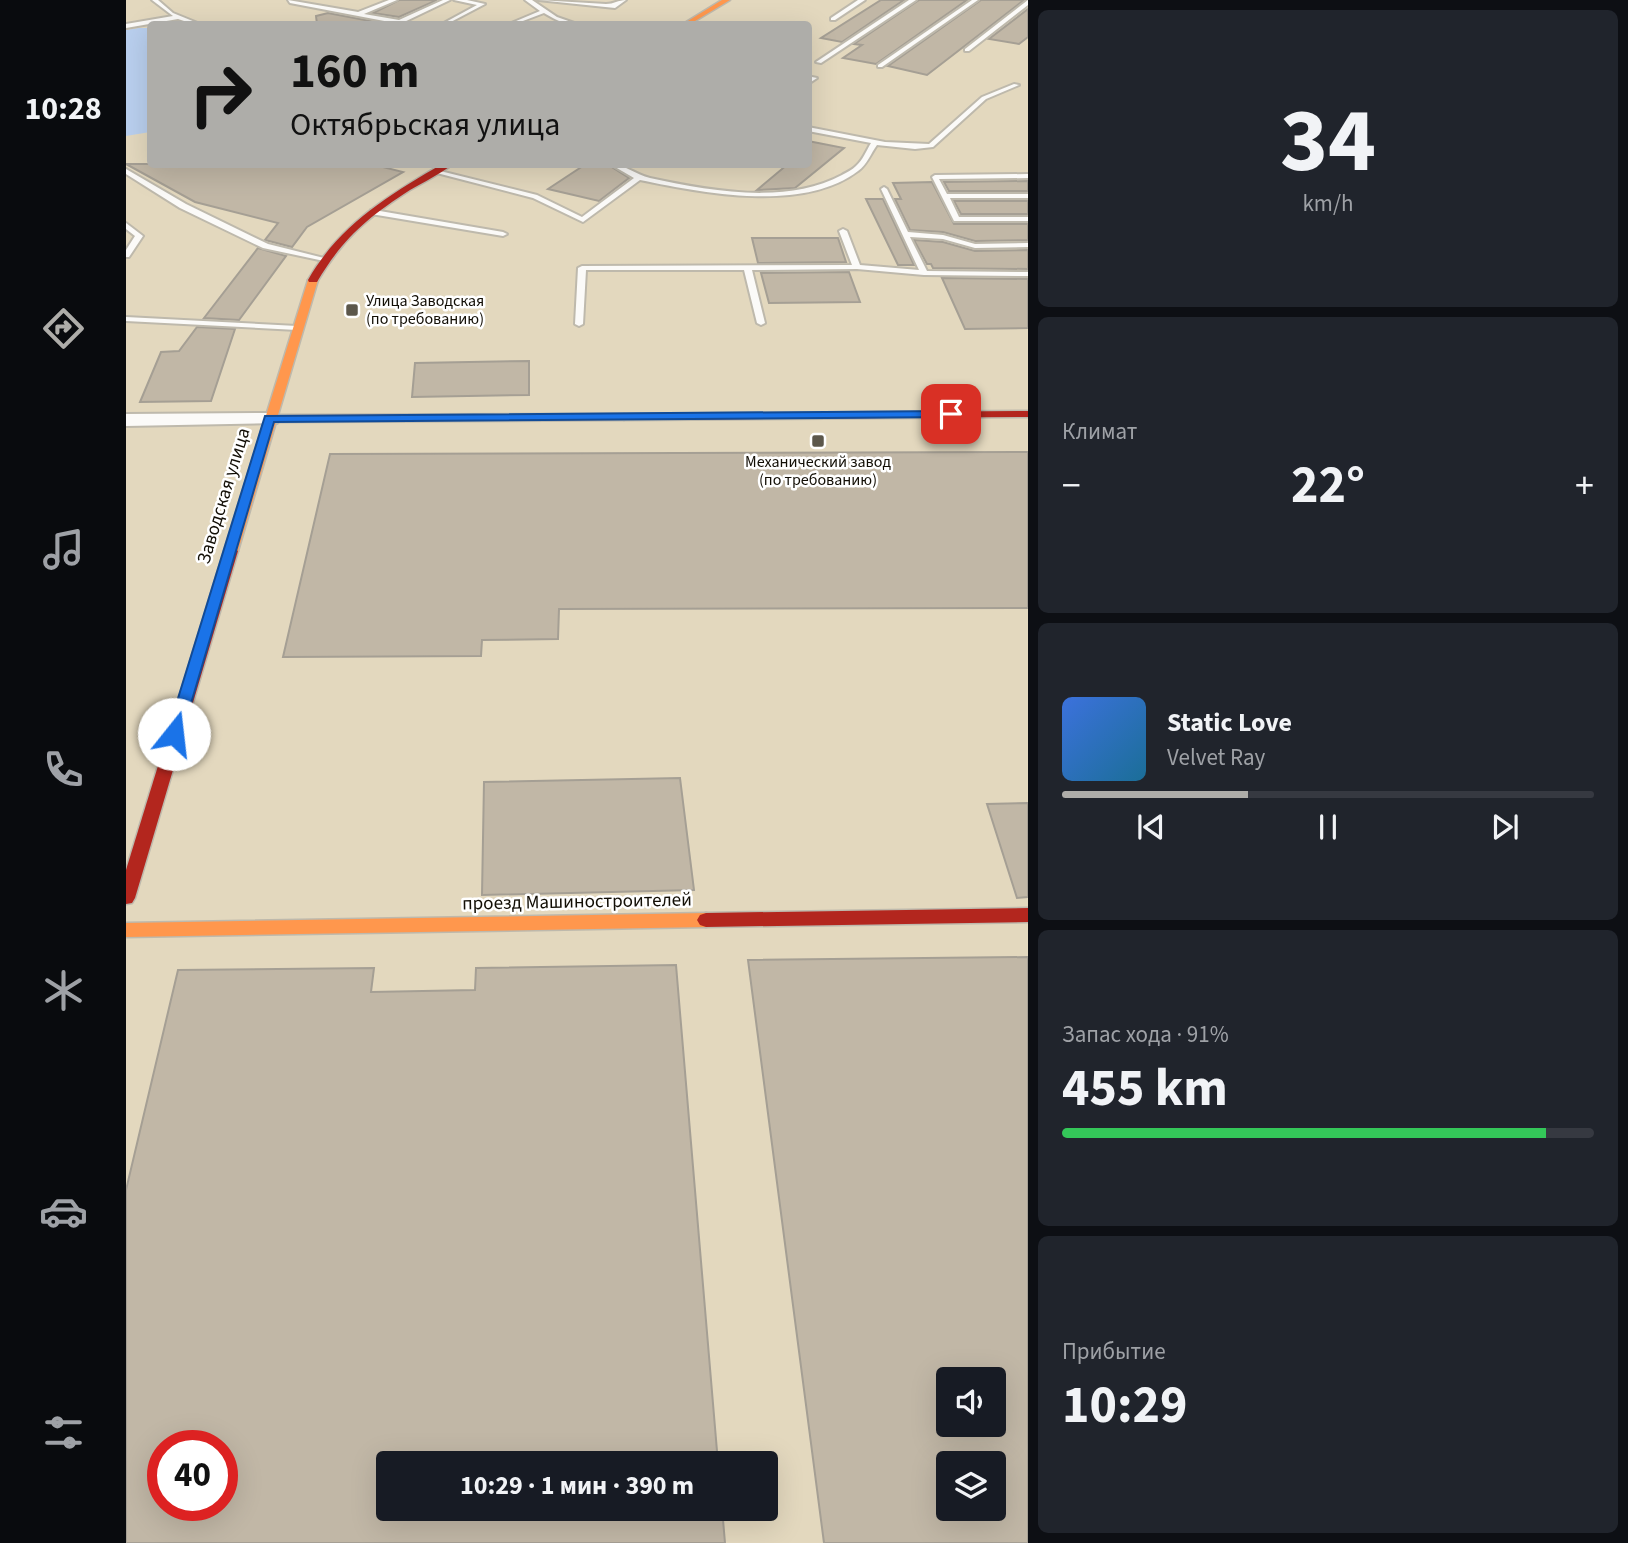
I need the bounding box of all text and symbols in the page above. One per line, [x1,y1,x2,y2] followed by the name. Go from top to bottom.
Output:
[290,37,419,107] text: 160 m
[175,49,266,140] icon: right
[1280,77,1376,206] text: 34
[24,86,102,132] text: 10:28
[290,102,560,148] text: Октябрьская улица
[1302,187,1354,220] text: km/h
[366,290,484,330] place label: Улица Заводская (по требованию)
[344,302,360,318] marker: Улица Заводская (по требованию)
[39,304,88,353] icon: directions
[921,384,981,444] pin
[932,395,970,433] icon: arrive
[1062,415,1137,448] text: Климат
[190,425,258,567] street label: Заводская улица
[810,433,826,449] marker: Механический завод (по требованию)
[1291,449,1365,523] text: 22°
[745,451,891,491] place label: Механический завод (по требованию)
[1062,459,1081,513] text: −
[1575,459,1594,513] text: +
[39,525,88,574] icon: music
[137,697,211,771] position arrow
[1167,704,1292,741] text: Static Love
[1167,741,1265,774] text: Velvet Ray
[39,745,88,794] icon: phone
[1132,808,1170,846] icon: previous
[1309,808,1347,846] icon: pause
[1486,808,1524,846] icon: next
[462,886,692,918] street label: проезд Машиностроителей
[39,966,88,1015] icon: climate
[1062,1018,1229,1051] text: Запас хода · 91%
[1062,1052,1228,1126] text: 455 km
[39,1187,88,1236] icon: car
[1062,1335,1166,1368] text: Прибытие
[936,1367,1006,1521] map controls
[936,1367,1006,1437] button: sound
[1062,1369,1187,1443] text: 10:29
[39,1408,88,1457] icon: filters
[147,1430,238,1521] speed limit sign: 40
[936,1451,1006,1521] button: layers
[460,1467,694,1504] text: 10:29 · 1 мин · 390 m

